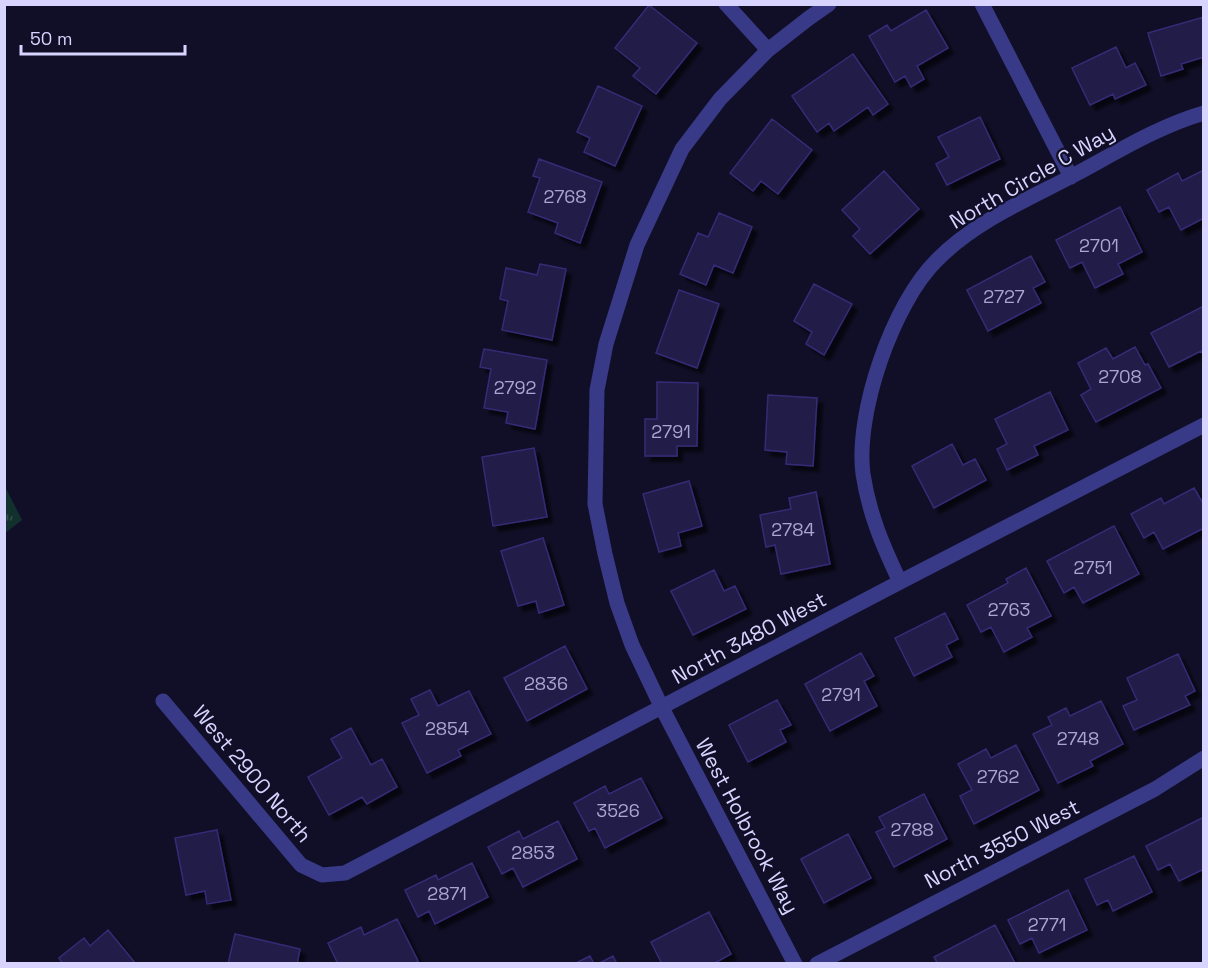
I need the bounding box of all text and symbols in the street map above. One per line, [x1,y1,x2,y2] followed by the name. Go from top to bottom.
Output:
[21,18,184,56] scale bar
[30,27,72,50] text: 50 m
[944,118,1119,235] street label: North Circle C Way
[544,185,586,208] house number: 2768
[1079,234,1119,257] house number: 2701
[983,285,1025,308] house number: 2727
[1098,365,1142,388] house number: 2708
[494,376,536,399] house number: 2792
[651,420,691,443] house number: 2791
[771,518,815,541] house number: 2784
[1074,556,1112,579] house number: 2751
[667,585,831,690] street label: North 3480 West
[988,598,1030,621] house number: 2763
[524,672,568,695] house number: 2836
[821,683,861,706] house number: 2791
[187,699,318,848] street label: West 2900 North
[425,717,469,740] house number: 2854
[1057,727,1099,750] house number: 2748
[690,733,805,918] street label: West Holbrook Way
[977,765,1019,788] house number: 2762
[920,793,1084,894] street label: North 3550 West
[596,799,640,822] house number: 3526
[890,818,934,841] house number: 2788
[511,841,555,864] house number: 2853
[427,882,467,905] house number: 2871
[1028,913,1066,936] house number: 2771

